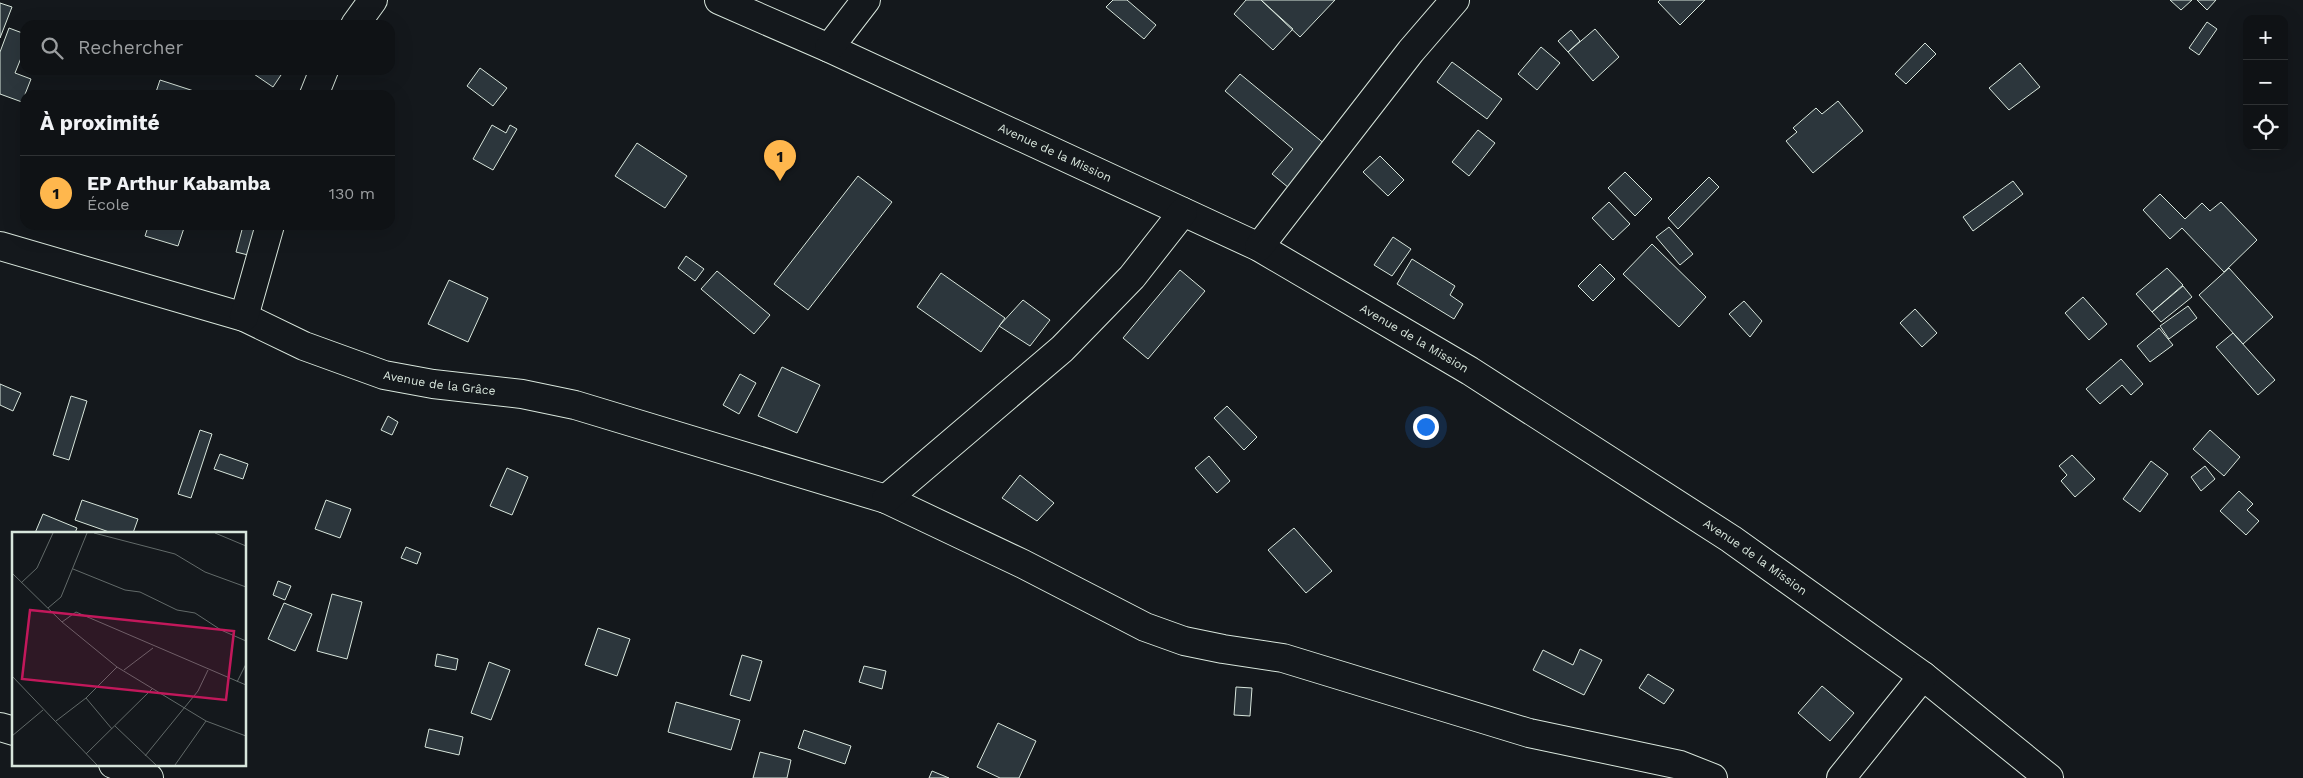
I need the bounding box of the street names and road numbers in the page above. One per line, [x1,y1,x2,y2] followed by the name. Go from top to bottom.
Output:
[996,120,1114,185] street label: Avenue de la Mission
[1358,301,1471,376] street label: Avenue de la Mission
[382,368,496,398] street label: Avenue de la Grâce
[1701,516,1810,598] street label: Avenue de la Mission

